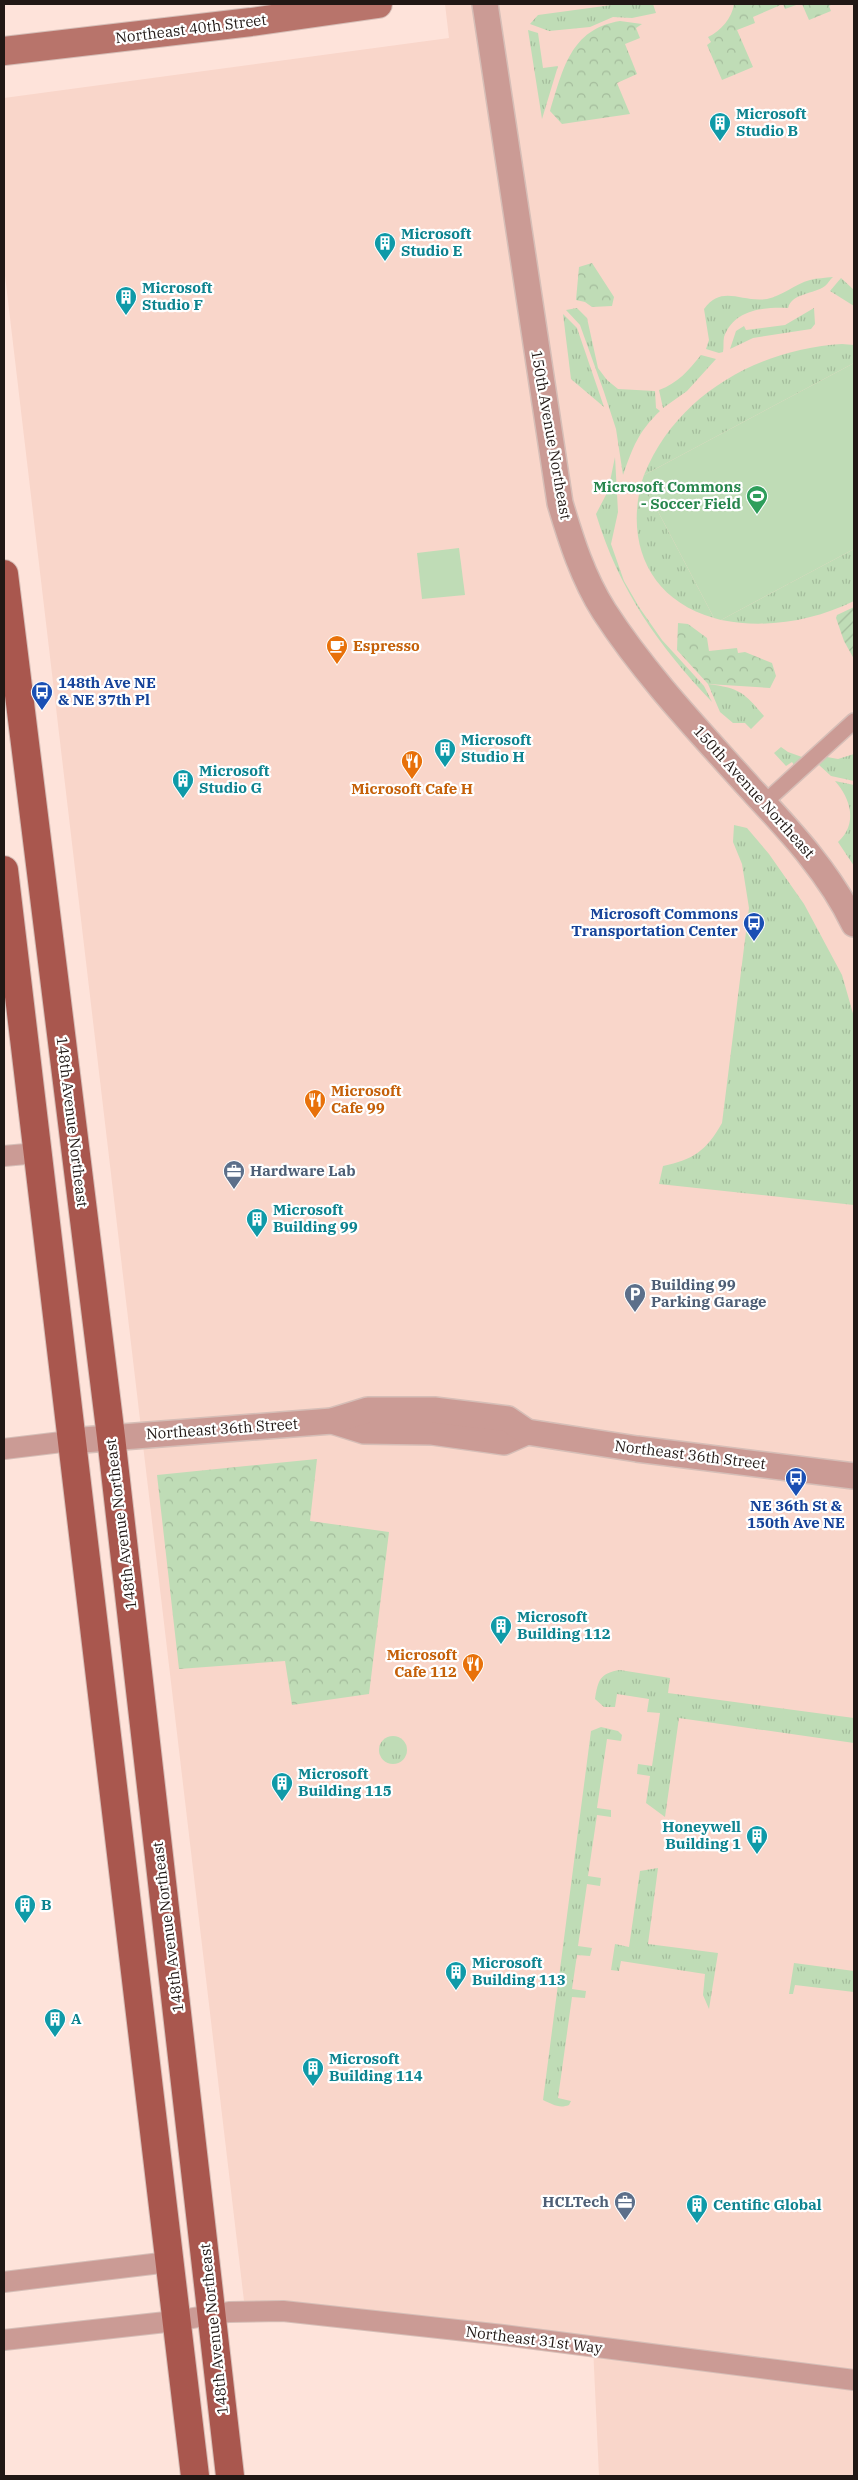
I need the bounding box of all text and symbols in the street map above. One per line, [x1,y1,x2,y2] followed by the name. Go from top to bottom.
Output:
[114,10,268,47] street label: Northeast 40th Street
[736,104,807,140] place label: Microsoft Studio B
[708,111,732,142] building icon: Microsoft Studio B
[401,224,472,260] place label: Microsoft Studio E
[373,231,397,262] building icon: Microsoft Studio E
[142,278,213,314] place label: Microsoft Studio F
[114,285,138,316] building icon: Microsoft Studio F
[527,349,576,521] street label: 150th Avenue Northeast
[593,477,742,513] place label: Microsoft Commons - Soccer Field
[745,484,769,515] sports icon: Microsoft Commons - Soccer Field
[325,634,349,665] cafe icon: Espresso
[353,636,420,655] place label: Espresso
[58,673,156,709] place label: 148th Ave NE & NE 37th Pl
[30,680,54,711] bus stop icon: 148th Ave NE & NE 37th Pl
[690,721,819,862] street label: 150th Avenue Northeast
[461,730,532,766] place label: Microsoft Studio H
[433,737,457,768] building icon: Microsoft Studio H
[400,749,424,780] restaurant icon: Microsoft Cafe H
[199,761,270,797] place label: Microsoft Studio G
[171,768,195,799] building icon: Microsoft Studio G
[351,779,473,798] place label: Microsoft Cafe H
[571,904,739,940] place label: Microsoft Commons Transportation Center
[742,911,766,942] bus stop icon: Microsoft Commons Transportation Center
[53,1036,92,1208] street label: 148th Avenue Northeast
[331,1081,402,1117] place label: Microsoft Cafe 99
[303,1088,327,1119] restaurant icon: Microsoft Cafe 99
[222,1159,246,1190] office icon: Hardware Lab
[250,1161,356,1180] place label: Hardware Lab
[273,1200,358,1236] place label: Microsoft Building 99
[245,1207,269,1238] building icon: Microsoft Building 99
[651,1275,767,1311] place label: Building 99 Parking Garage
[623,1282,647,1313] parking icon: Building 99 Parking Garage
[145,1414,299,1443] street label: Northeast 36th Street
[613,1436,767,1473] street label: Northeast 36th Street
[101,1438,140,1610] street label: 148th Avenue Northeast
[784,1466,808,1497] bus stop icon: NE 36th St & 150th Ave NE
[747,1496,845,1532] place label: NE 36th St & 150th Ave NE
[517,1607,611,1643] place label: Microsoft Building 112
[489,1614,513,1645] building icon: Microsoft Building 112
[387,1645,457,1681] place label: Microsoft Cafe 112
[461,1652,485,1683] restaurant icon: Microsoft Cafe 112
[298,1764,392,1800] place label: Microsoft Building 115
[270,1771,294,1802] building icon: Microsoft Building 115
[662,1817,741,1853] place label: Honeywell Building 1
[745,1824,769,1855] building icon: Honeywell Building 1
[148,1841,187,2013] street label: 148th Avenue Northeast
[13,1893,37,1924] building icon: B
[41,1895,52,1914] place label: B
[472,1953,566,1989] place label: Microsoft Building 113
[444,1960,468,1991] building icon: Microsoft Building 113
[43,2007,67,2038] building icon: A
[71,2009,82,2028] place label: A
[329,2049,423,2085] place label: Microsoft Building 114
[301,2056,325,2087] building icon: Microsoft Building 114
[613,2190,637,2221] office icon: HCLTech
[542,2192,609,2211] place label: HCLTech
[685,2193,709,2224] building icon: Centific Global
[713,2195,822,2214] place label: Centific Global
[195,2243,232,2415] street label: 148th Avenue Northeast
[465,2322,603,2357] street label: Northeast 31st Way

